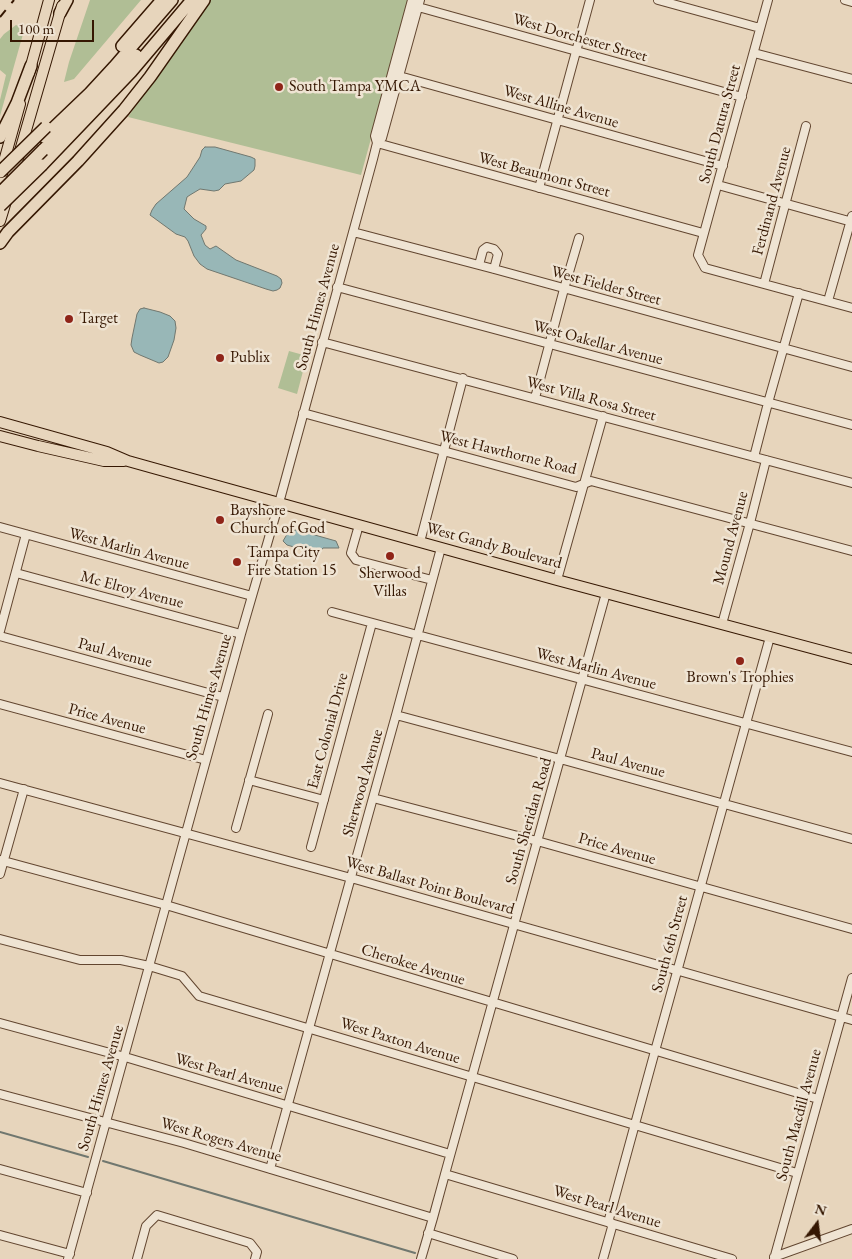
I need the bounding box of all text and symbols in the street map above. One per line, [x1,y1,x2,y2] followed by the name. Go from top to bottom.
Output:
[12,10,96,42] scale bar
[510,10,650,66] street label: West Dorchester Street
[18,19,54,38] text: 100 m
[695,62,745,186] street label: South Datura Street
[289,77,421,97] place label: South Tampa YMCA
[273,81,285,93] marker: South Tampa YMCA
[501,81,621,133] street label: West Alline Avenue
[748,145,796,257] street label: Ferdinand Avenue
[476,148,612,202] street label: West Beaumont Street
[292,242,344,372] street label: South Himes Avenue
[549,262,663,310] street label: West Fielder Street
[79,309,118,329] place label: Target
[63,313,75,325] marker: Target
[531,316,665,370] street label: West Oakellar Avenue
[230,348,270,368] place label: Publix
[214,352,226,364] marker: Publix
[524,372,658,426] street label: West Villa Rosa Street
[437,427,579,479] street label: West Hawthorne Road
[709,489,753,587] street label: Mound Avenue
[230,501,325,539] place label: Bayshore Church of God
[214,514,226,526] marker: Bayshore Church of God
[424,519,564,573] street label: West Gandy Boulevard
[67,524,191,574] street label: West Marlin Avenue
[247,543,337,581] place label: Tampa City Fire Station 15
[384,550,396,562] marker: Sherwood Villas
[231,556,243,568] marker: Tampa City Fire Station 15
[359,564,421,602] place label: Sherwood Villas
[78,567,186,613] street label: Mc Elroy Avenue
[182,632,236,762] street label: South Himes Avenue
[76,634,154,672] street label: Paul Avenue
[534,644,658,694] street label: West Marlin Avenue
[734,655,746,667] marker: Brown's Trophies
[686,668,794,688] place label: Brown's Trophies
[303,671,353,791] street label: East Colonial Drive
[66,699,148,739] street label: Price Avenue
[338,727,388,839] street label: Sherwood Avenue
[589,744,667,782] street label: Paul Avenue
[502,755,556,887] street label: South Sheridan Road
[576,829,658,869] street label: Price Avenue
[343,853,517,919] street label: West Ballast Point Boulevard
[648,893,692,995] street label: South 6th Street
[359,940,467,990] street label: Cherokee Avenue
[338,1014,462,1068] street label: West Paxton Avenue
[74,1023,128,1153] street label: South Himes Avenue
[772,1047,826,1183] street label: South Macdill Avenue
[173,1049,285,1099] street label: West Pearl Avenue
[158,1114,284,1166] street label: West Rogers Avenue
[551,1181,663,1233] street label: West Pearl Avenue
[792,1199,842,1249] north arrow
[813,1199,829,1220] text: N

